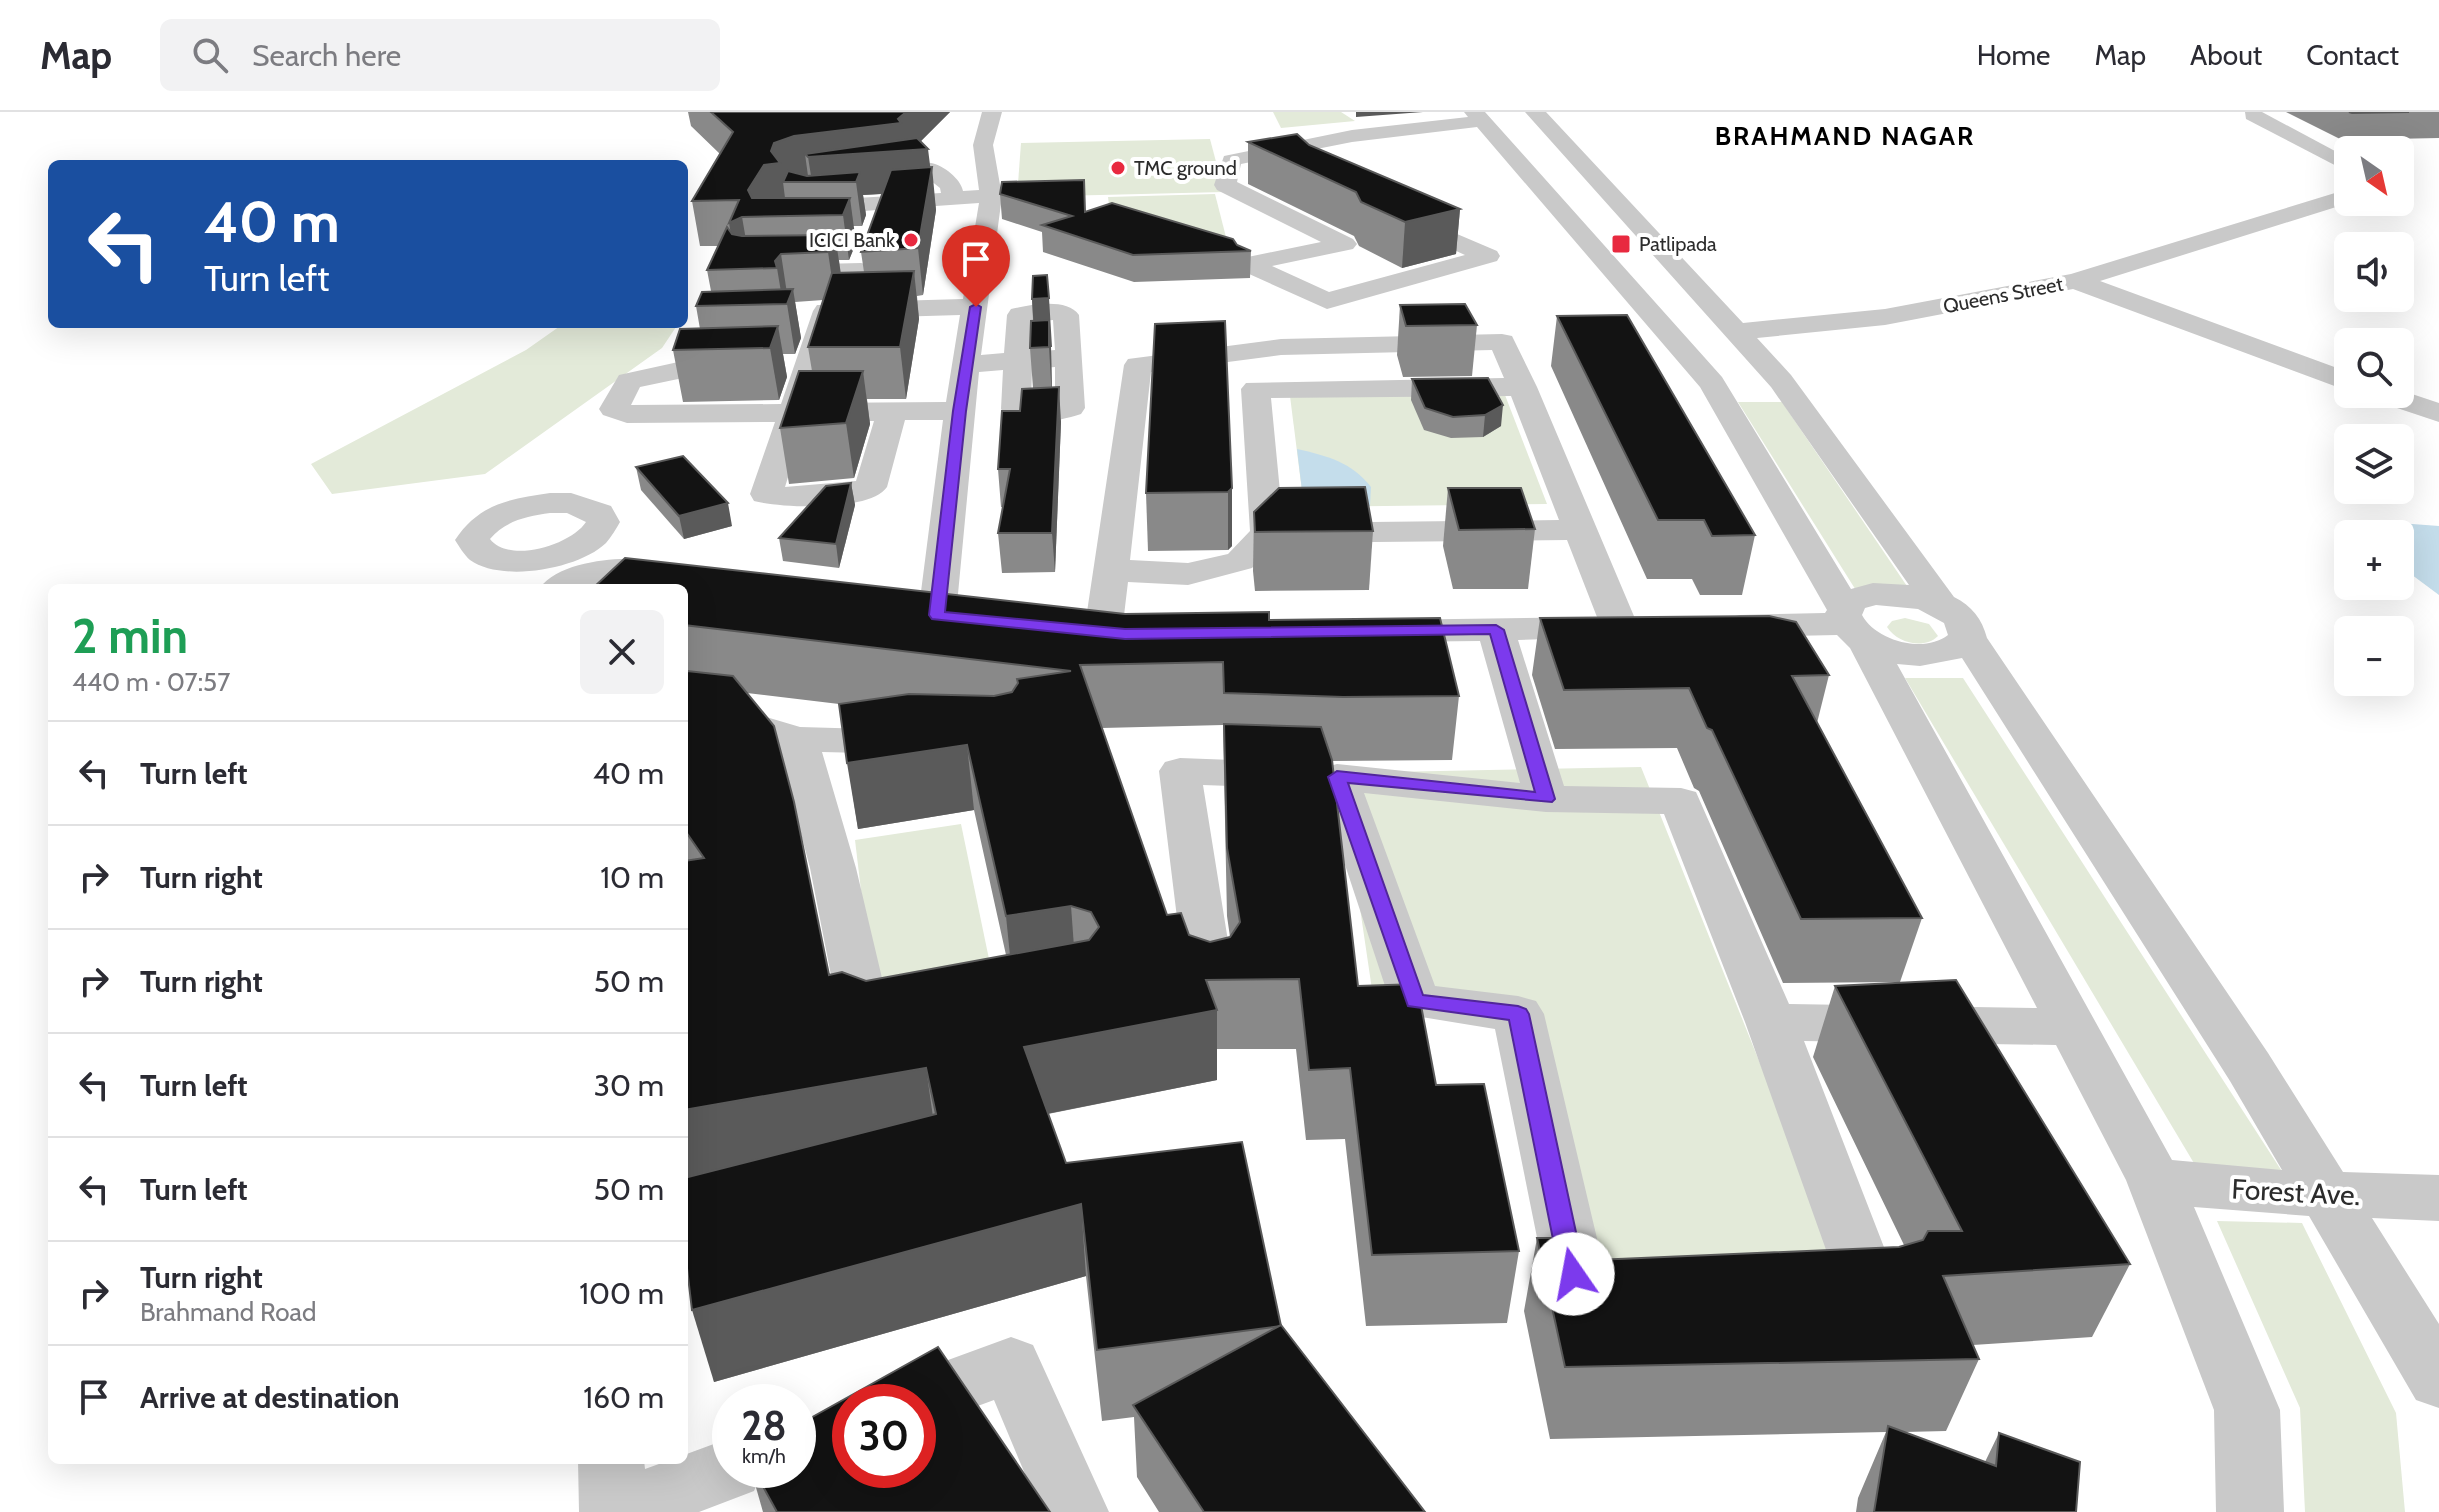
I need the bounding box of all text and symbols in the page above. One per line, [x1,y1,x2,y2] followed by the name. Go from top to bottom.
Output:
[160,19,720,91] search box
[40,32,112,79] text: Map
[188,33,232,77] icon: search
[252,37,401,74] text: Search here
[1977,38,2050,72] text: Home
[2094,38,2146,72] text: Map
[2190,38,2262,72] text: About
[2306,38,2399,72] text: Contact
[1715,120,1975,152] district label: BRAHMAND NAGAR
[2334,136,2414,216] north arrow
[2334,136,2414,696] map controls
[1134,156,1237,180] place label: TMC ground
[1109,159,1127,177] marker: TMC ground
[204,188,340,256] text: 40 m
[72,192,176,296] icon: left
[942,225,1010,307] pin
[809,228,895,252] place label: ICICI Bank
[902,231,920,249] marker: ICICI Bank
[1639,232,1717,256] place label: Patlipada
[2334,232,2414,312] button: sound
[1610,233,1632,255] marker: Patlipada
[954,237,998,281] icon: arrive
[204,256,329,300] text: Turn left
[1941,272,2065,318] street label: Queens Street
[2334,328,2414,408] button: search
[2334,424,2414,504] button: layers
[2334,520,2414,600] button: +
[72,607,188,665] text: 2 min
[580,610,664,694] button: close
[2334,616,2414,696] button: −
[72,666,230,698] text: 440 m · 07:57
[72,751,116,795] icon: left
[140,755,248,792] text: Turn left
[593,755,664,792] text: 40 m
[72,855,116,899] icon: right
[140,859,263,896] text: Turn right
[600,859,664,896] text: 10 m
[72,959,116,1003] icon: right
[140,963,263,1000] text: Turn right
[594,963,664,1000] text: 50 m
[72,1063,116,1107] icon: left
[140,1067,248,1104] text: Turn left
[594,1067,664,1104] text: 30 m
[72,1167,116,1211] icon: left
[140,1171,248,1208] text: Turn left
[594,1171,664,1208] text: 50 m
[2231,1172,2361,1212] street label: Forest Ave.
[1531,1232,1615,1316] position arrow
[140,1259,263,1296] text: Turn right
[72,1271,116,1315] icon: right
[579,1275,664,1312] text: 100 m
[140,1296,316,1328] text: Brahmand Road
[72,1375,116,1419] icon: arrive
[140,1379,400,1416] text: Arrive at destination
[583,1379,664,1416] text: 160 m
[832,1384,936,1488] speed limit sign: 30
[741,1401,787,1450] text: 28
[742,1444,786,1468] text: km/h

